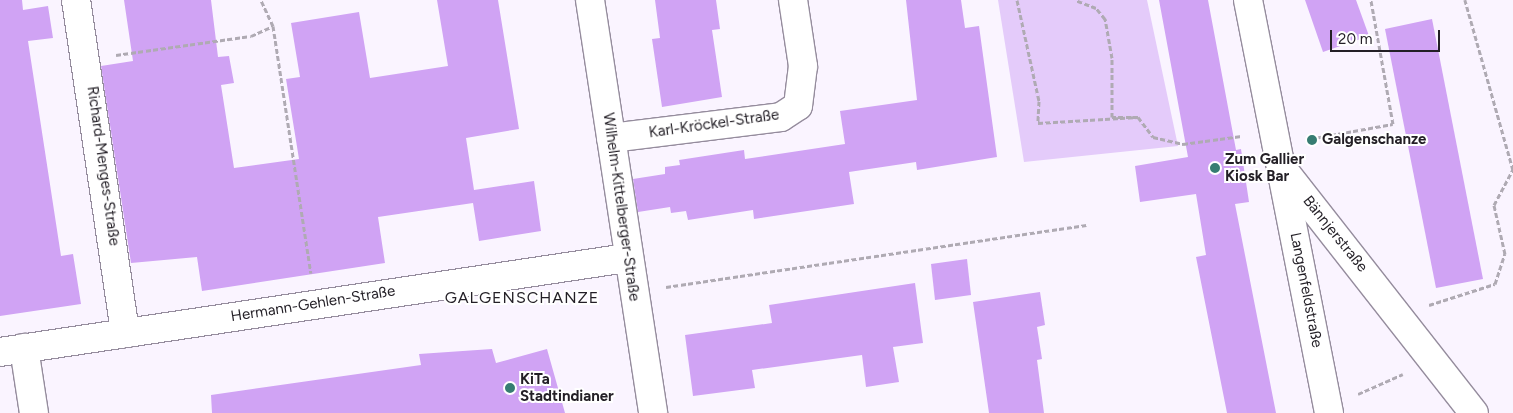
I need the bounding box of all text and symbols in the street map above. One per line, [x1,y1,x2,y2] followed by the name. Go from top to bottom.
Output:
[1333,20,1443,52] scale bar
[1338,30,1372,48] text: 20 m
[83,85,123,247] street label: Richard-Menges-Straße
[648,106,780,142] street label: Karl-Kröckel-Straße
[599,112,643,302] street label: Wilhelm-Kittelberger-Straße
[1322,131,1426,149] place label: Galgenschanze
[1306,134,1318,146] marker: Galgenschanze
[1225,150,1304,185] place label: Zum Gallier Kiosk Bar
[1209,162,1221,174] marker: Zum Gallier Kiosk Bar
[1299,192,1371,276] street label: Bännjerstraße
[1286,231,1326,349] street label: Langenfeldstraße
[229,282,397,326] street label: Hermann-Gehlen-Straße
[443,288,601,308] district label: GALGENSCHANZE
[520,370,614,405] place label: KiTa Stadtindianer
[504,382,516,394] marker: KiTa Stadtindianer

